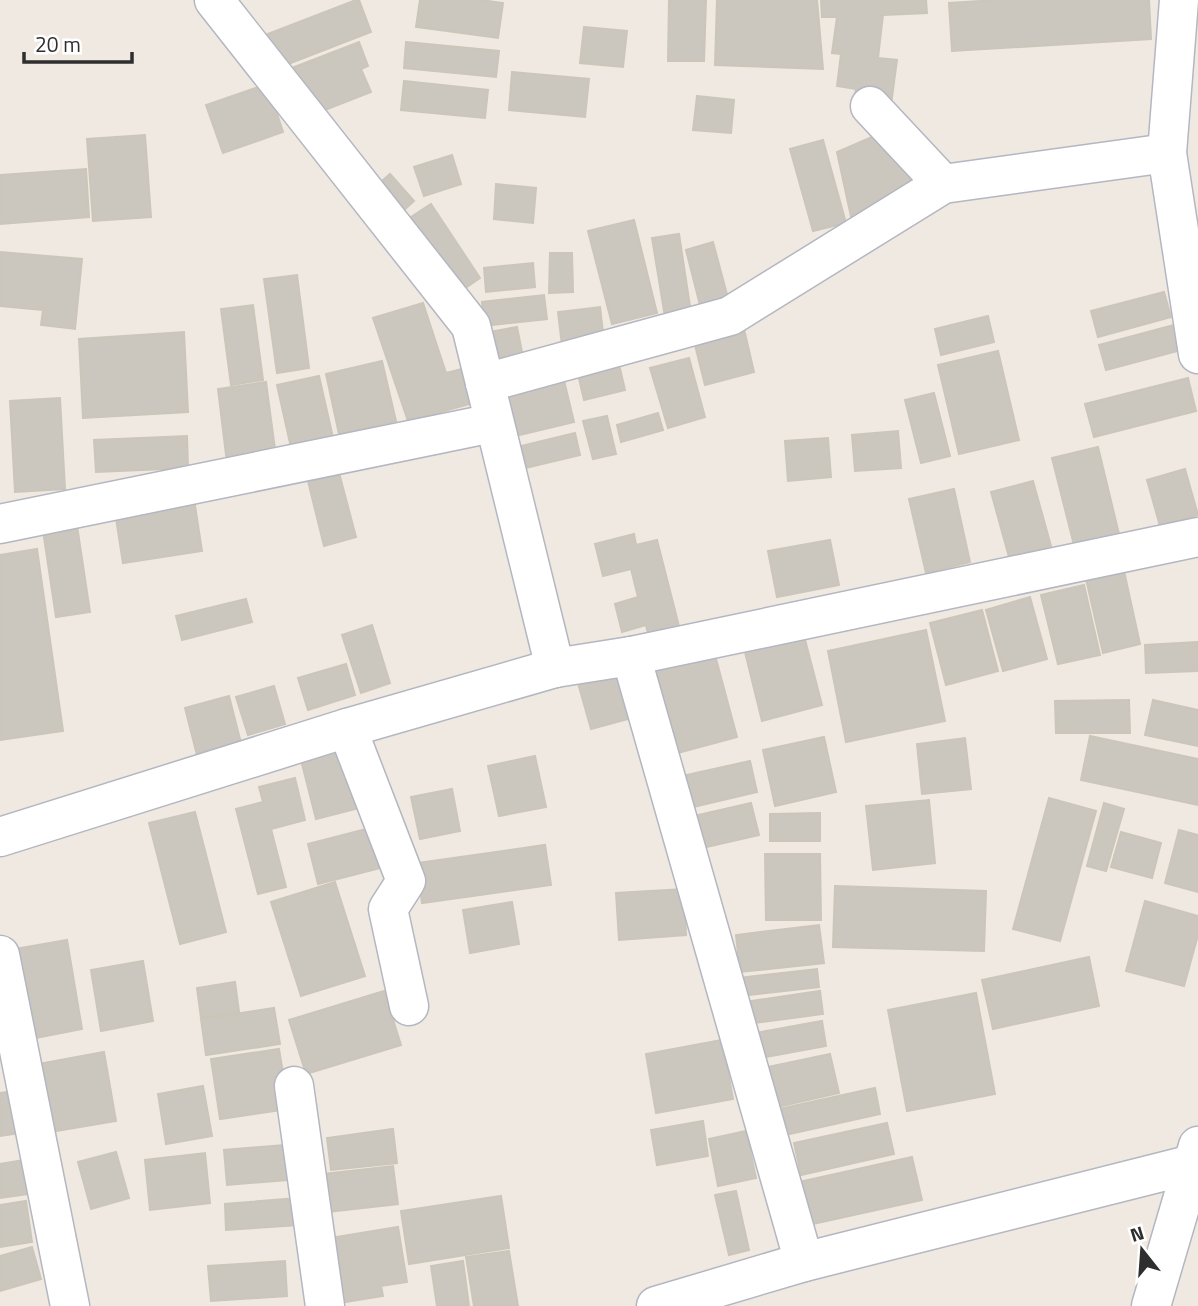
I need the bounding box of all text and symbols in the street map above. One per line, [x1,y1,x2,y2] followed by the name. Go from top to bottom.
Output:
[24,21,133,65] scale bar
[35,28,81,60] text: 20 m
[1107,1215,1177,1285] north arrow
[1126,1217,1147,1249] text: N

